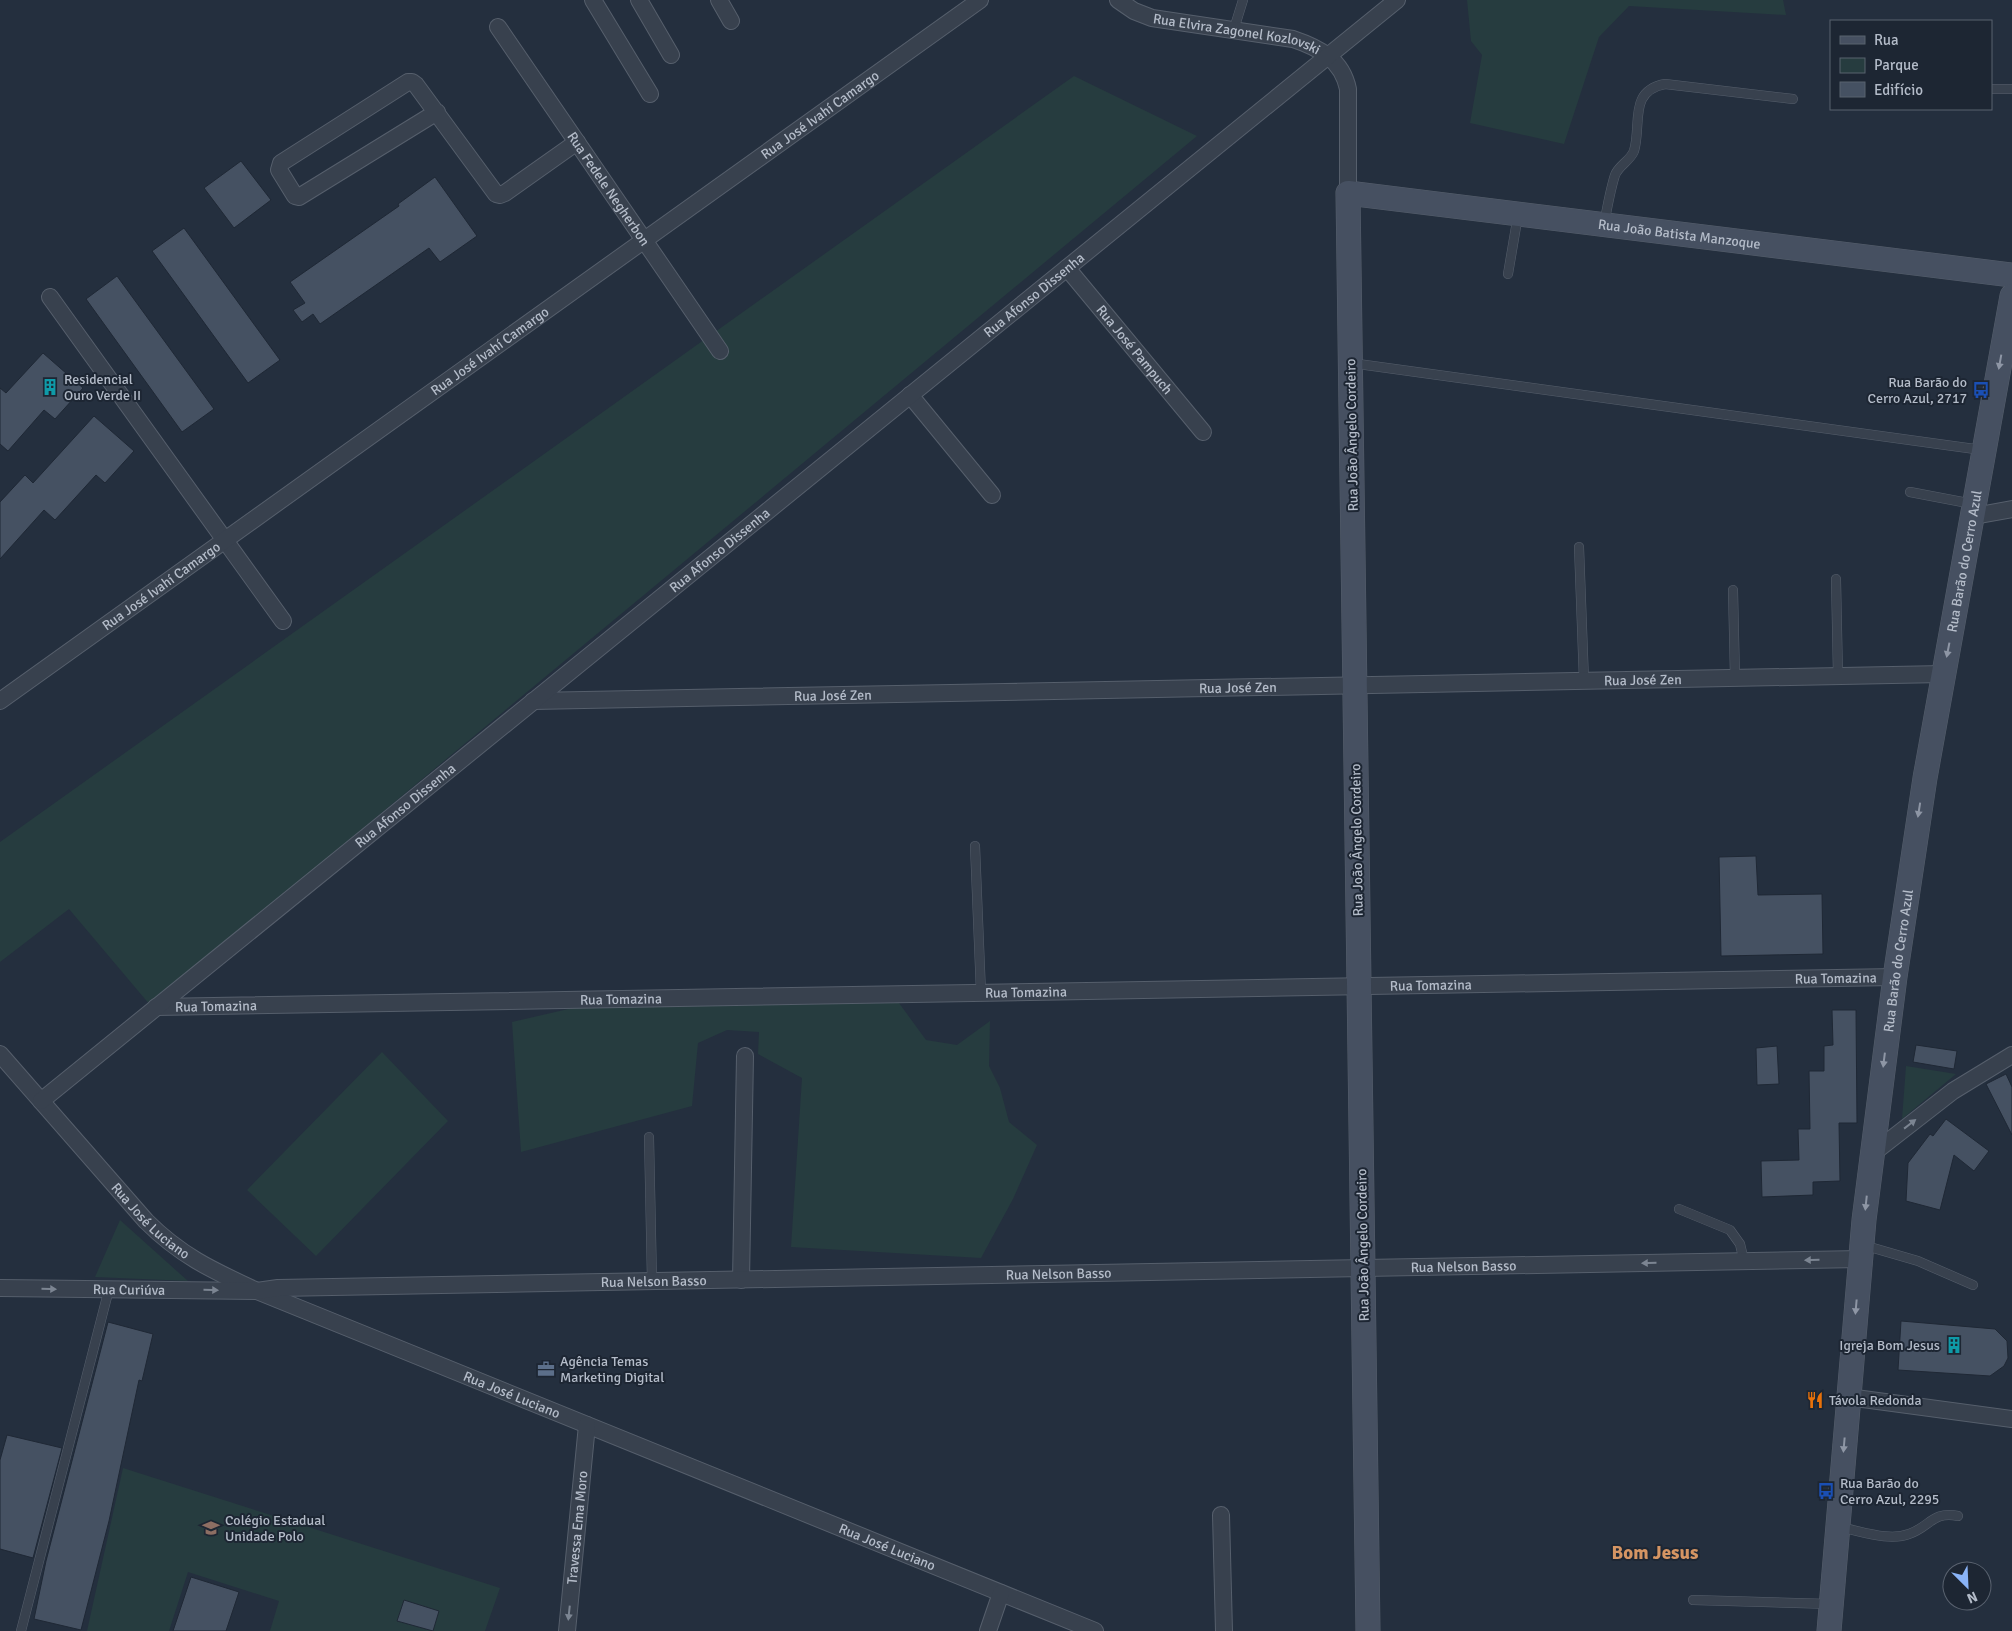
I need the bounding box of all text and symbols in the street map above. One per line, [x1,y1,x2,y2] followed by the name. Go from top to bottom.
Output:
[1152,10,1324,58] street label: Rua Elvira Zagonel Kozlovski
[1830,20,1992,110] legend
[1874,31,1899,49] text: Rua
[1874,56,1919,74] text: Parque
[757,67,882,163] street label: Rua José Ivahí Camargo
[1874,81,1923,99] text: Edifício
[564,128,654,249] street label: Rua Fedele Negherbon
[1597,215,1762,252] street label: Rua João Batista Manzoque
[980,249,1088,341] street label: Rua Afonso Dissenha
[1093,301,1177,398] street label: Rua José Pampuch
[427,303,552,399] street label: Rua José Ivahí Camargo
[1996,354,2004,370] one-way arrow
[1342,358,1362,512] street label: Rua João Ângelo Cordeiro
[64,371,141,404] place label: Residencial Ouro Verde II
[1868,374,1967,407] place label: Rua Barão do Cerro Azul, 2717
[40,377,60,397] building icon: Residencial Ouro Verde II
[1971,380,1991,400] bus stop icon: Rua Barão do Cerro Azul, 2717
[1943,489,1985,634] street label: Rua Barão do Cerro Azul
[666,504,773,596] street label: Rua Afonso Dissenha
[99,538,223,634] street label: Rua José Ivahí Camargo
[1944,642,1952,658] one-way arrow
[1604,671,1682,689] street label: Rua José Zen
[1199,678,1277,697] street label: Rua José Zen
[794,686,872,705] street label: Rua José Zen
[351,759,459,851] street label: Rua Afonso Dissenha
[1347,763,1367,917] street label: Rua João Ângelo Cordeiro
[1915,802,1923,818] one-way arrow
[1880,888,1917,1033] street label: Rua Barão do Cerro Azul
[1795,969,1877,987] street label: Rua Tomazina
[1390,976,1472,994] street label: Rua Tomazina
[985,983,1067,1001] street label: Rua Tomazina
[580,990,662,1008] street label: Rua Tomazina
[175,997,257,1015] street label: Rua Tomazina
[1880,1052,1888,1068] one-way arrow
[1903,1119,1916,1130] one-way arrow
[1353,1168,1373,1322] street label: Rua João Ângelo Cordeiro
[108,1179,193,1263] street label: Rua José Luciano
[1862,1195,1870,1211] one-way arrow
[1803,1256,1819,1264] one-way arrow
[1410,1257,1517,1276] street label: Rua Nelson Basso
[1641,1259,1657,1267] one-way arrow
[1006,1264,1112,1283] street label: Rua Nelson Basso
[601,1272,707,1291] street label: Rua Nelson Basso
[93,1281,165,1298] street label: Rua Curiúva
[41,1285,57,1293] one-way arrow
[203,1286,219,1294] one-way arrow
[1852,1300,1860,1316] one-way arrow
[1944,1335,1964,1355] building icon: Igreja Bom Jesus
[1839,1337,1940,1354] place label: Igreja Bom Jesus
[560,1353,664,1386] place label: Agência Temas Marketing Digital
[536,1359,556,1379] office icon: Agência Temas Marketing Digital
[461,1367,563,1422] street label: Rua José Luciano
[1805,1390,1825,1410] restaurant icon: Távola Redonda
[1829,1392,1922,1409] place label: Távola Redonda
[1840,1438,1848,1454] one-way arrow
[563,1470,591,1585] street label: Travessa Ema Moro
[1840,1475,1939,1508] place label: Rua Barão do Cerro Azul, 2295
[1816,1481,1836,1501] bus stop icon: Rua Barão do Cerro Azul, 2295
[225,1512,325,1545] place label: Colégio Estadual Unidade Polo
[201,1518,221,1538] school or university icon: Colégio Estadual Unidade Polo
[836,1519,938,1574] street label: Rua José Luciano
[1612,1541,1698,1565] district label: Bom Jesus
[1942,1561,1992,1611] north arrow
[1964,1588,1980,1607] text: N
[565,1605,573,1621] one-way arrow

